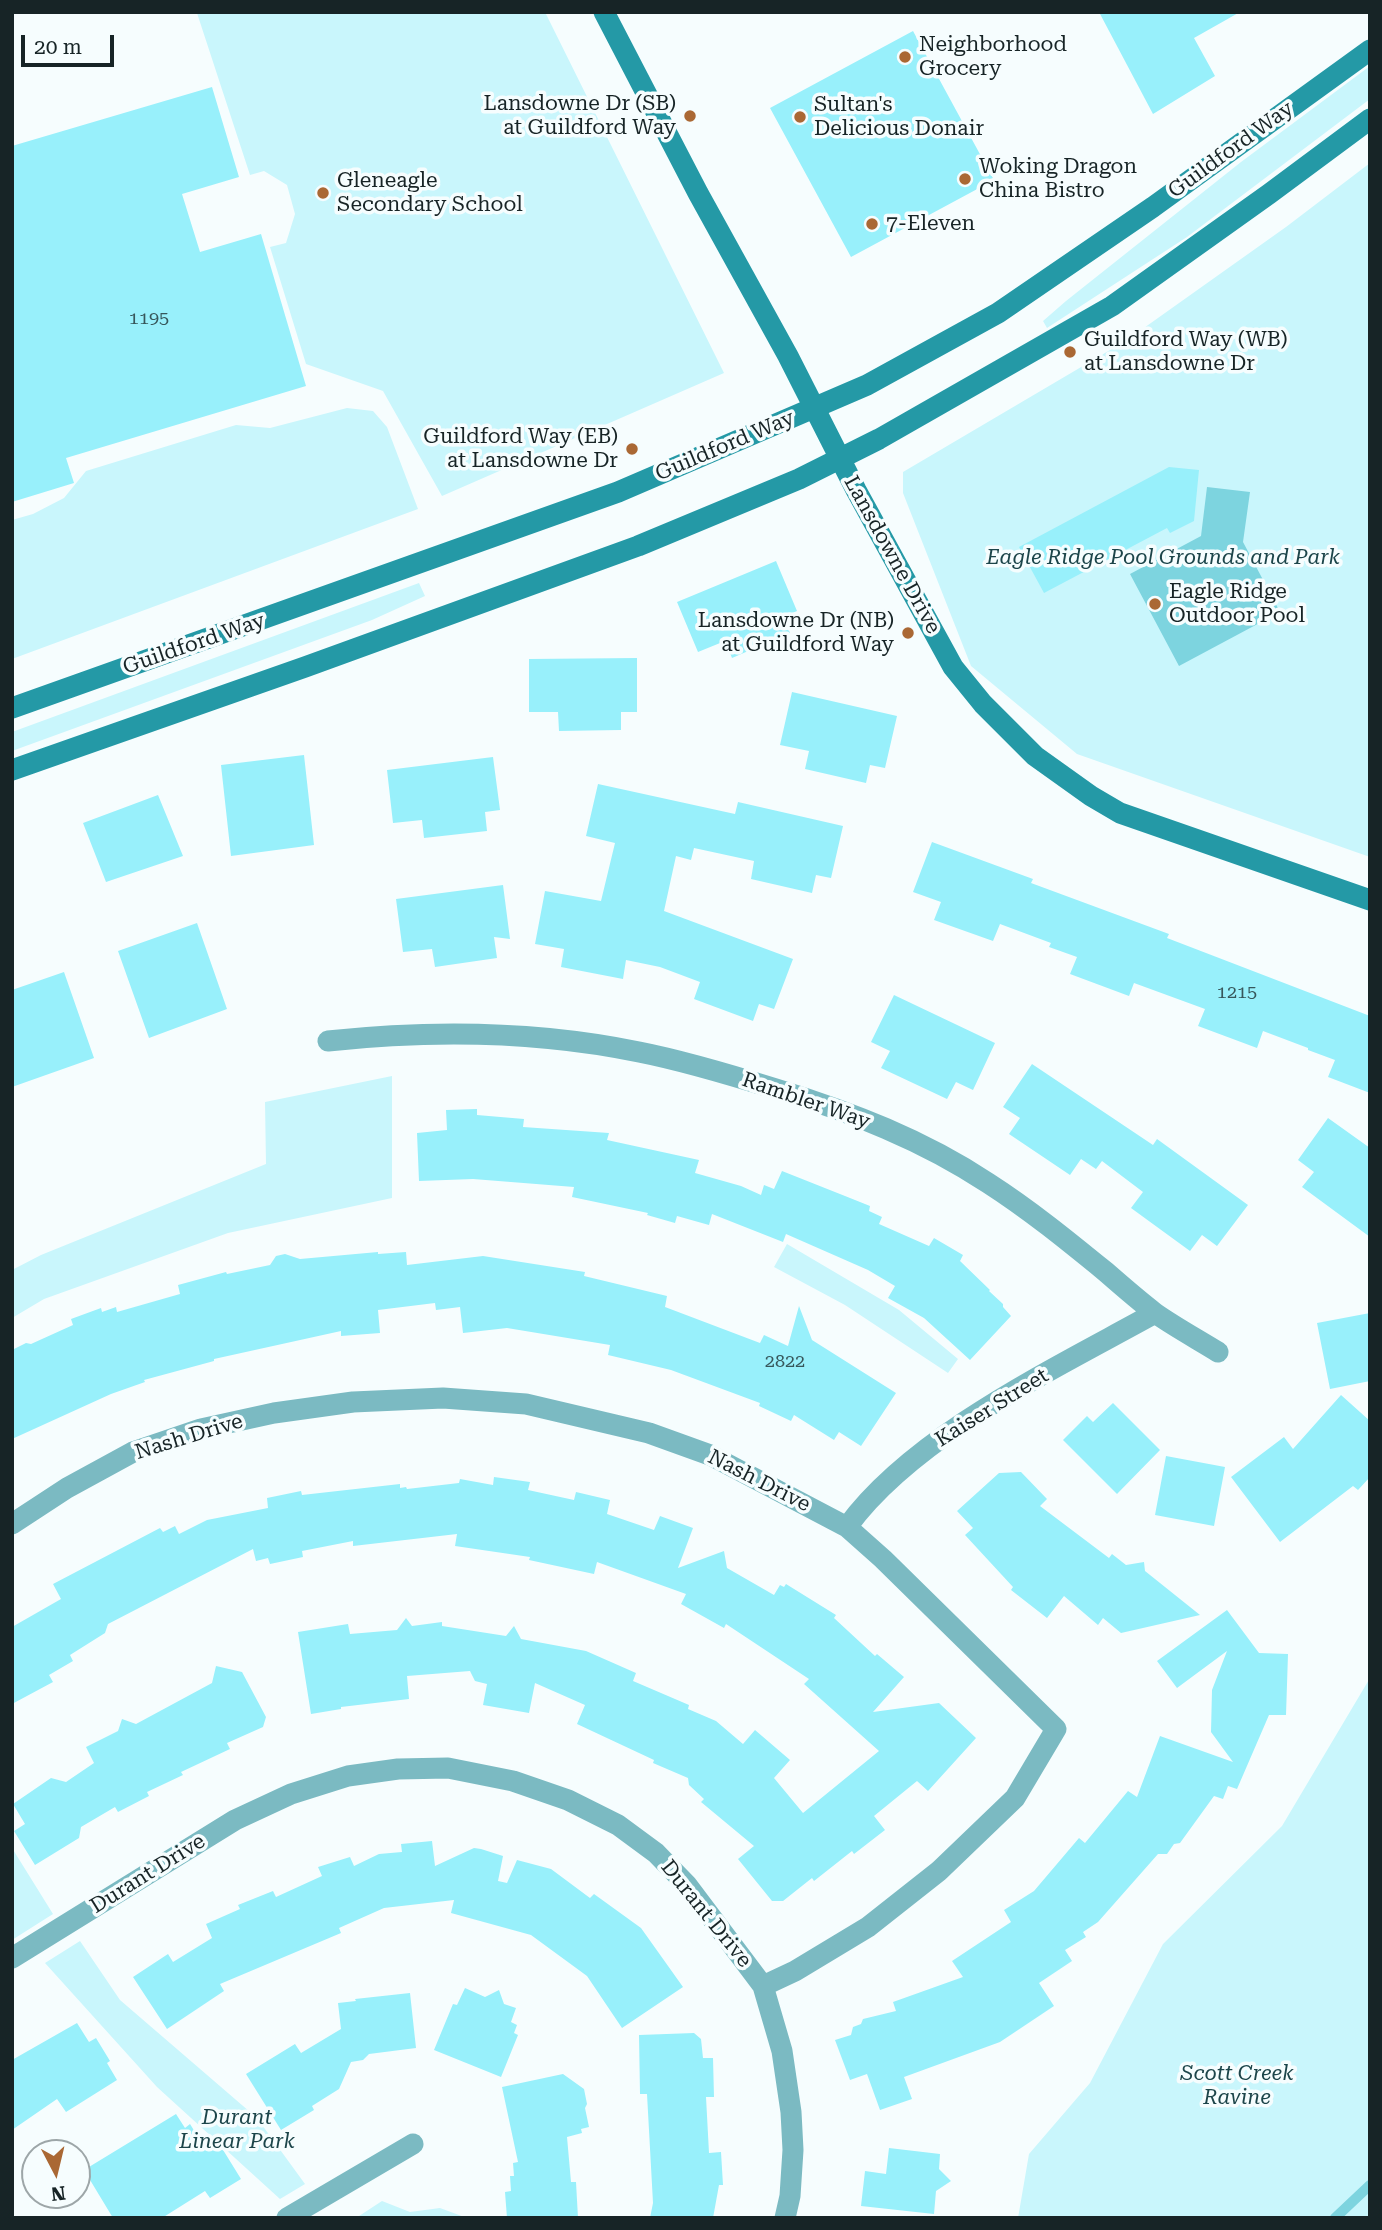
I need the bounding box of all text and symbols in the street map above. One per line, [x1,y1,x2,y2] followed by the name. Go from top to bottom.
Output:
[24,21,117,65] scale bar
[919,32,1067,82] place label: Neighborhood Grocery
[34,35,82,59] text: 20 m
[897,49,913,65] marker: Neighborhood Grocery
[483,91,676,141] place label: Lansdowne Dr (SB) at Guildford Way
[814,92,984,142] place label: Sultan's Delicious Donair
[1164,96,1298,204] street label: Guildford Way
[682,108,698,124] marker: Lansdowne Dr (SB) at Guildford Way
[792,109,808,125] marker: Sultan's Delicious Donair
[979,154,1137,204] place label: Woking Dragon China Bistro
[337,168,523,218] place label: Gleneagle Secondary School
[957,171,973,187] marker: Woking Dragon China Bistro
[315,185,331,201] marker: Gleneagle Secondary School
[886,211,975,237] place label: 7-Eleven
[864,216,880,232] marker: 7-Eleven
[129,308,169,330] house number: 1195
[1084,327,1288,377] place label: Guildford Way (WB) at Lansdowne Dr
[1062,344,1078,360] marker: Guildford Way (WB) at Lansdowne Dr
[652,405,798,487] street label: Guildford Way
[423,424,618,474] place label: Guildford Way (EB) at Lansdowne Dr
[624,441,640,457] marker: Guildford Way (EB) at Lansdowne Dr
[838,472,946,638] street label: Lansdowne Drive
[986,545,1340,571] park label: Eagle Ridge Pool Grounds and Park
[1169,579,1305,629] place label: Eagle Ridge Outdoor Pool
[1147,596,1163,612] marker: Eagle Ridge Outdoor Pool
[120,608,268,680] street label: Guildford Way
[698,608,894,658] place label: Lansdowne Dr (NB) at Guildford Way
[900,625,916,641] marker: Lansdowne Dr (NB) at Guildford Way
[1217,982,1257,1004] house number: 1215
[739,1067,873,1135] street label: Rambler Way
[765,1351,805,1373] house number: 2822
[931,1363,1053,1453] street label: Kaiser Street
[132,1409,246,1465] street label: Nash Drive
[704,1444,814,1518] street label: Nash Drive
[86,1829,210,1919] street label: Durant Drive
[655,1855,757,1973] street label: Durant Drive
[1180,2061,1294,2111] park label: Scott Creek Ravine
[179,2105,295,2155] park label: Durant Linear Park
[21,2139,91,2209] north arrow
[50,2181,67,2206] text: N

